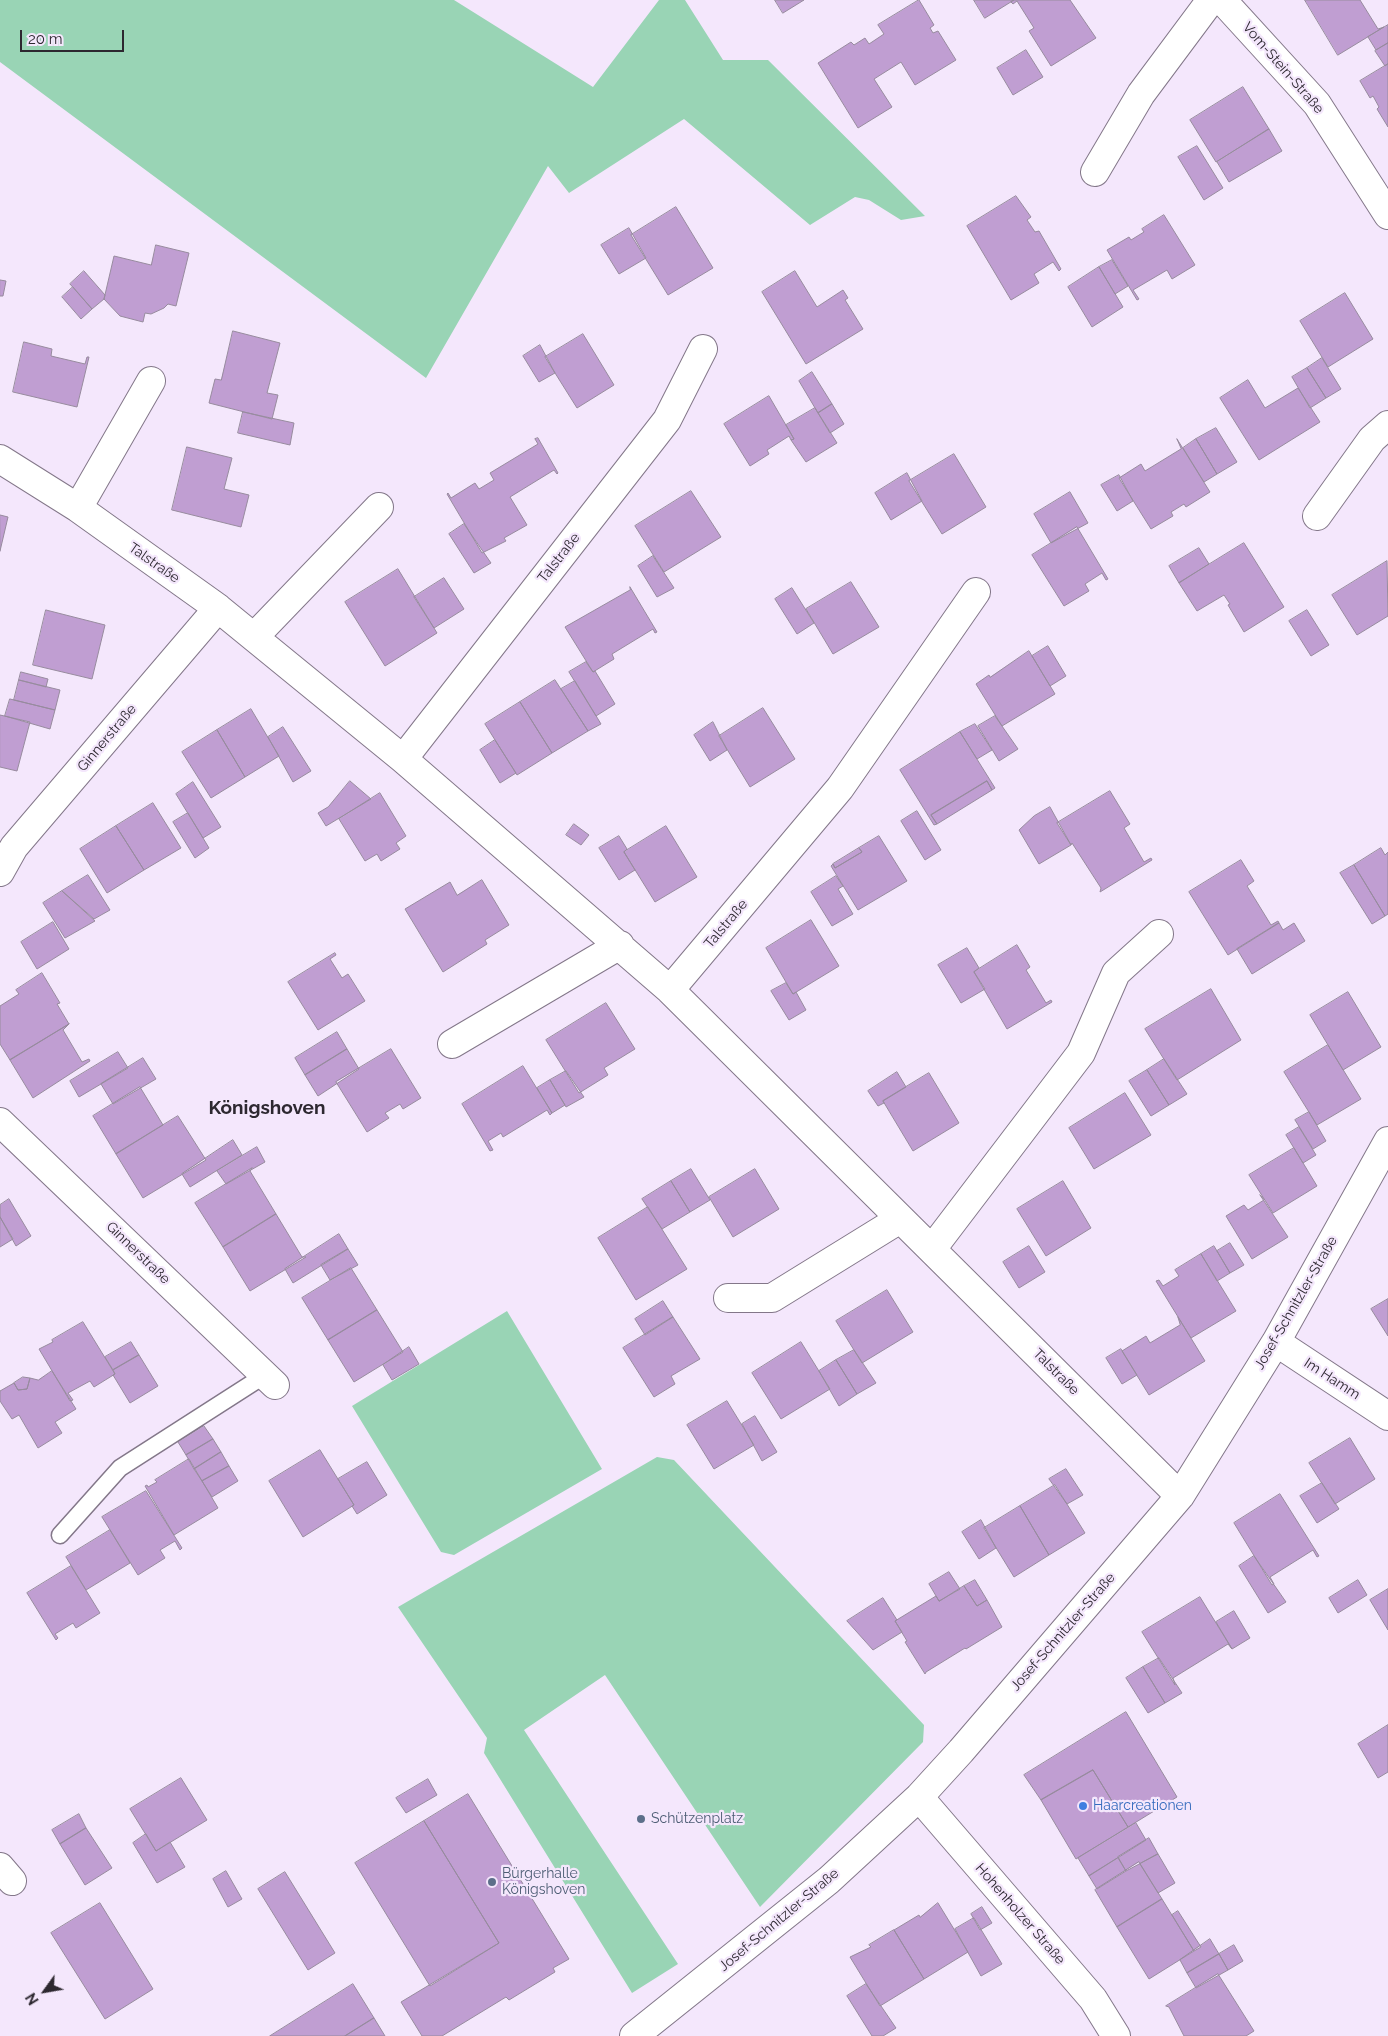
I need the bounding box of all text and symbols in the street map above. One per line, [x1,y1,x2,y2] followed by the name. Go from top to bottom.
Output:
[1239,19,1327,117] street label: Vom-Stein-Straße
[22,20,126,52] scale bar
[28,30,63,48] text: 20 m
[534,530,584,586] street label: Talstraße
[125,539,183,587] street label: Talstraße
[74,701,140,775] street label: Ginnerstraße
[701,896,751,952] street label: Talstraße
[209,1097,325,1119] district label: Königshoven
[103,1218,173,1288] street label: Ginnerstraße
[1251,1233,1341,1373] street label: Josef-Schnitzler-Straße
[1029,1345,1083,1399] street label: Talstraße
[1301,1355,1363,1403] street label: Im Hamm
[1007,1570,1119,1694] street label: Josef-Schnitzler-Straße
[1093,1798,1192,1814] place label: Haarcreationen
[1077,1800,1089,1812] marker: Haarcreationen
[651,1811,743,1827] place label: Schützenplatz
[635,1813,647,1825] marker: Schützenplatz
[972,1860,1068,1968] street label: Hohenholzer Straße
[716,1865,842,1975] street label: Josef-Schnitzler-Straße
[502,1866,585,1898] place label: Bürgerhalle Königshoven
[486,1876,498,1888] marker: Bürgerhalle Königshoven
[20,1966,70,2016] north arrow
[23,1990,42,2008] text: N

